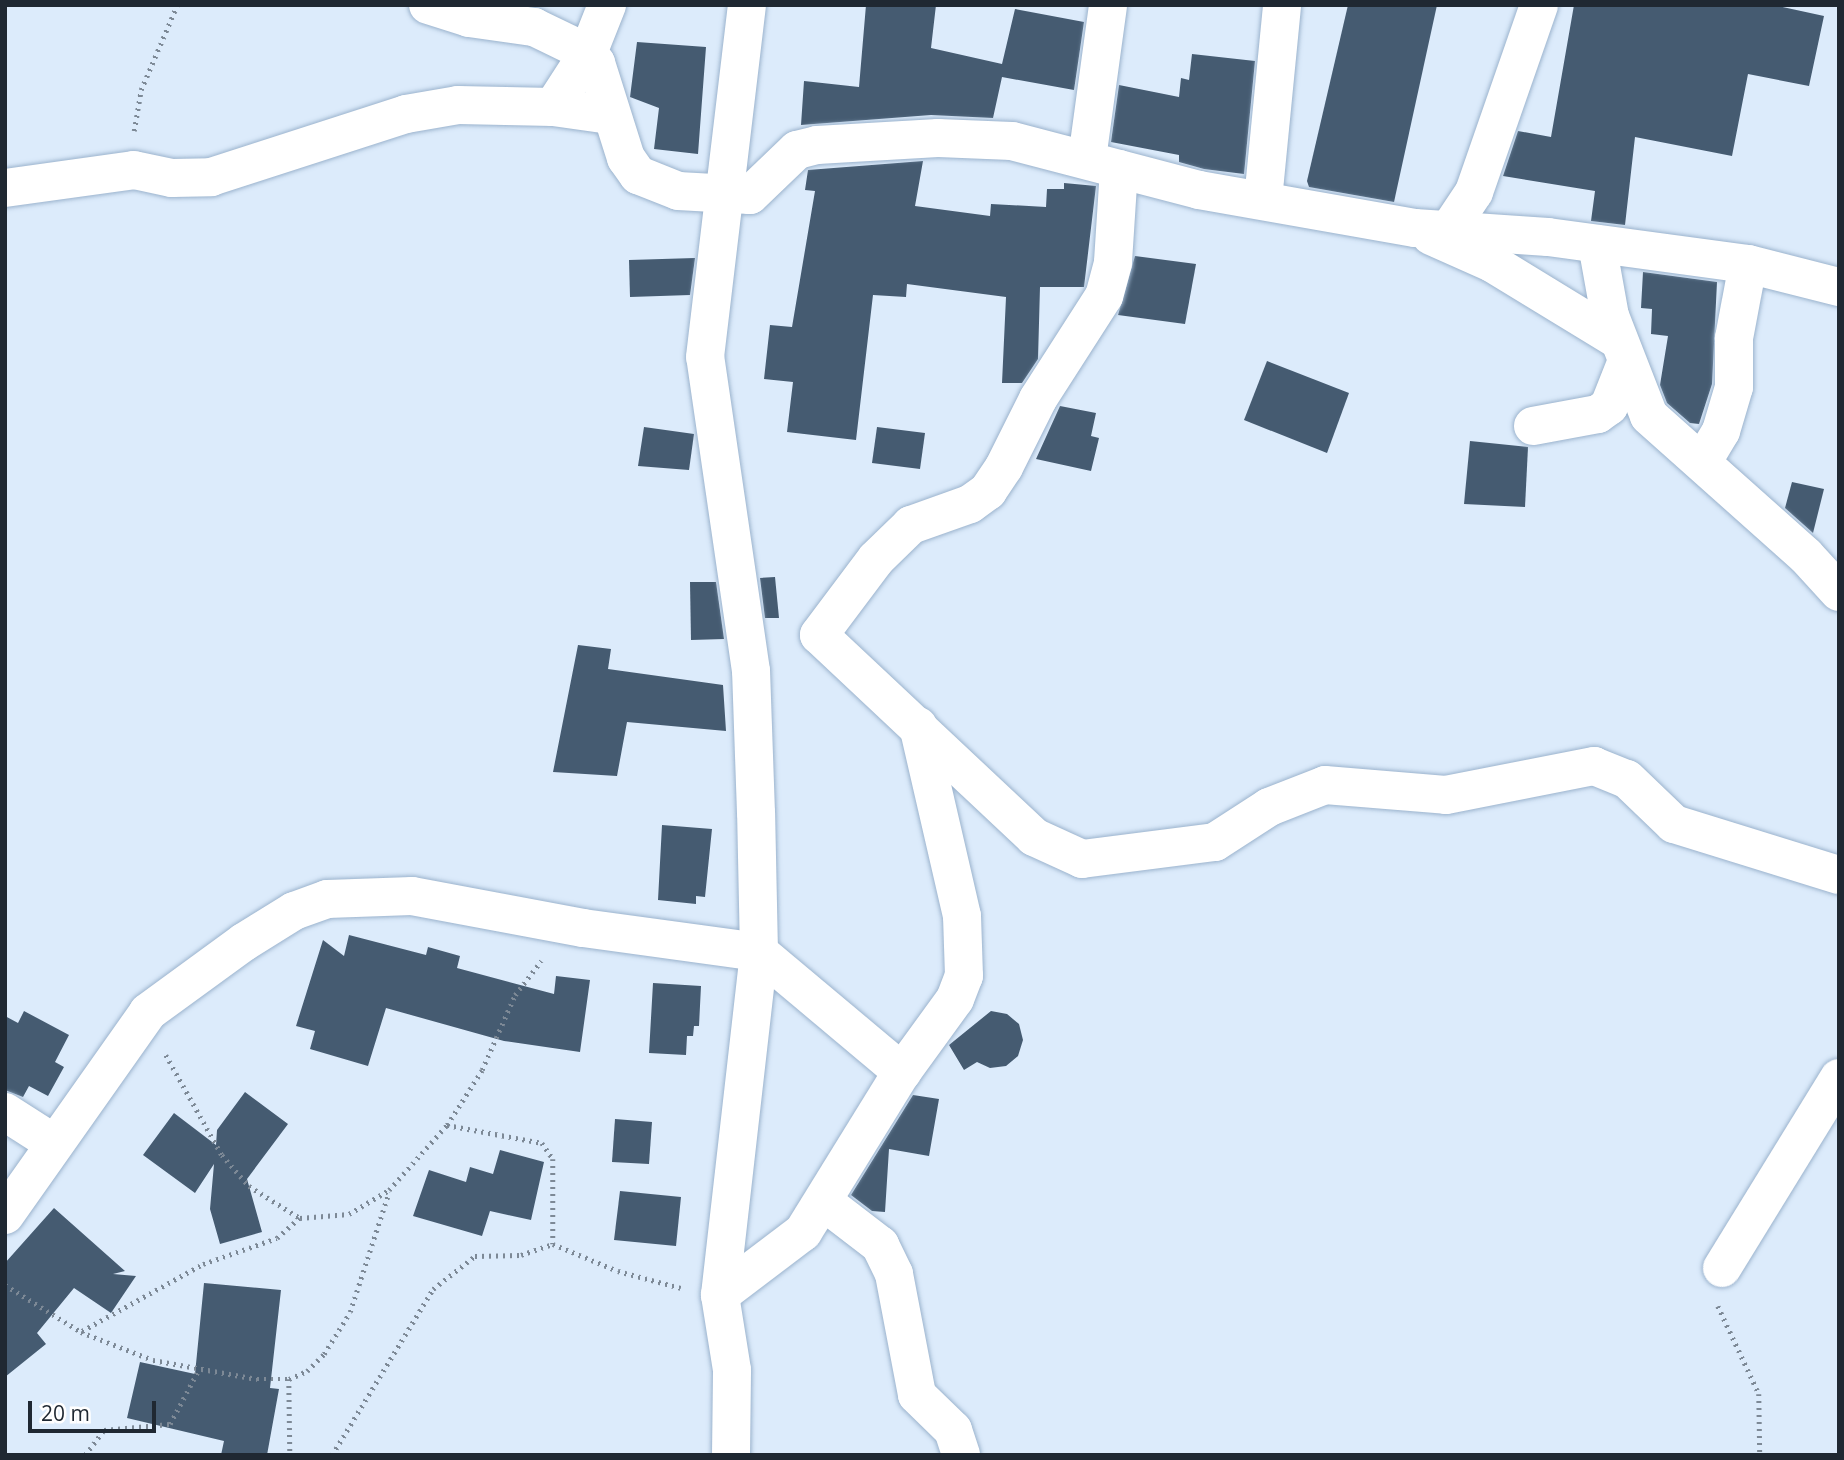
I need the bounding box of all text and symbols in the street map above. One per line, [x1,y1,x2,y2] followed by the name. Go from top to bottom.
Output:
[32,1386,159,1430] scale bar
[41,1399,90,1427] text: 20 m

